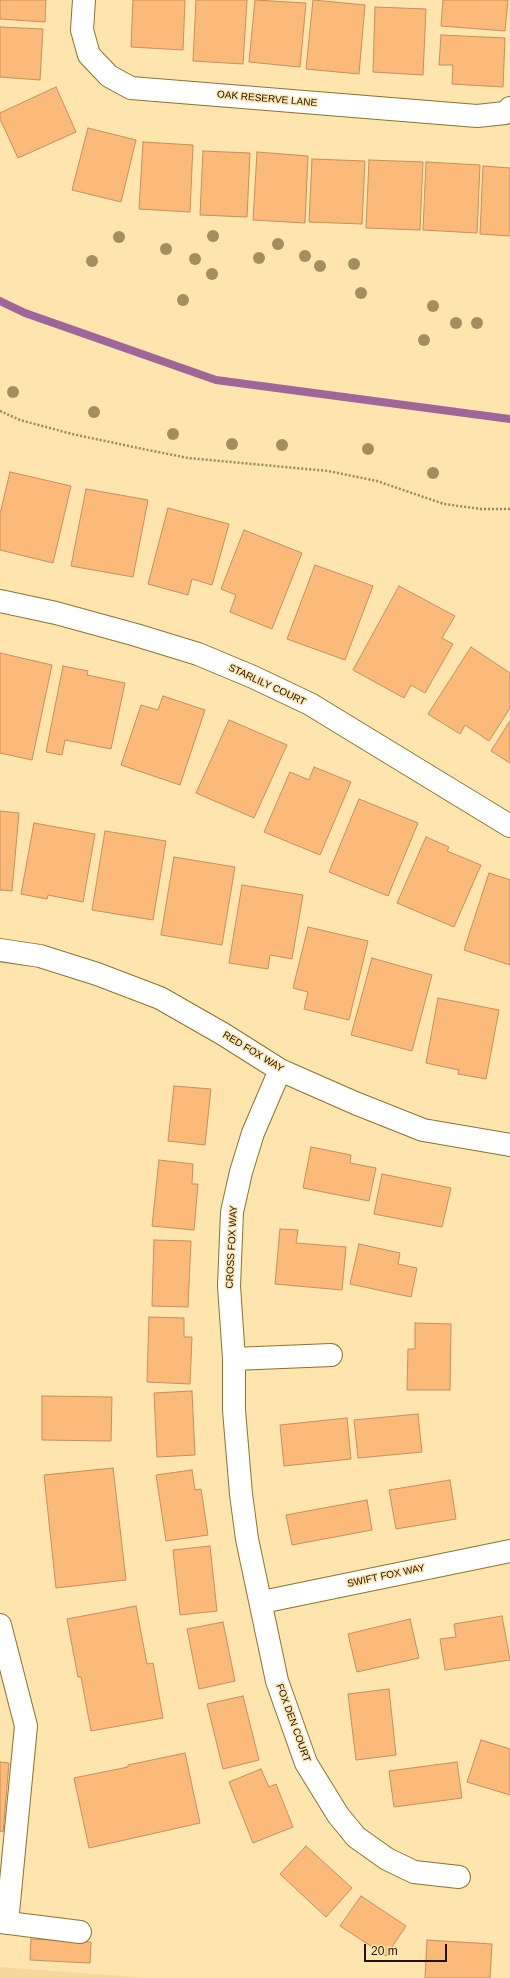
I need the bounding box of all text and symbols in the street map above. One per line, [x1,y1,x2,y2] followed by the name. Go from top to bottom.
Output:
[216,89,318,109] street label: OAK RESERVE LANE
[226,662,308,708] street label: STARLILY COURT
[220,1029,286,1075] street label: RED FOX WAY
[224,1205,240,1289] street label: CROSS FOX WAY
[346,1562,426,1590] street label: SWIFT FOX WAY
[273,1682,313,1764] street label: FOX DEN COURT
[366,1936,449,1962] scale bar
[371,1944,398,1958] text: 20 m

